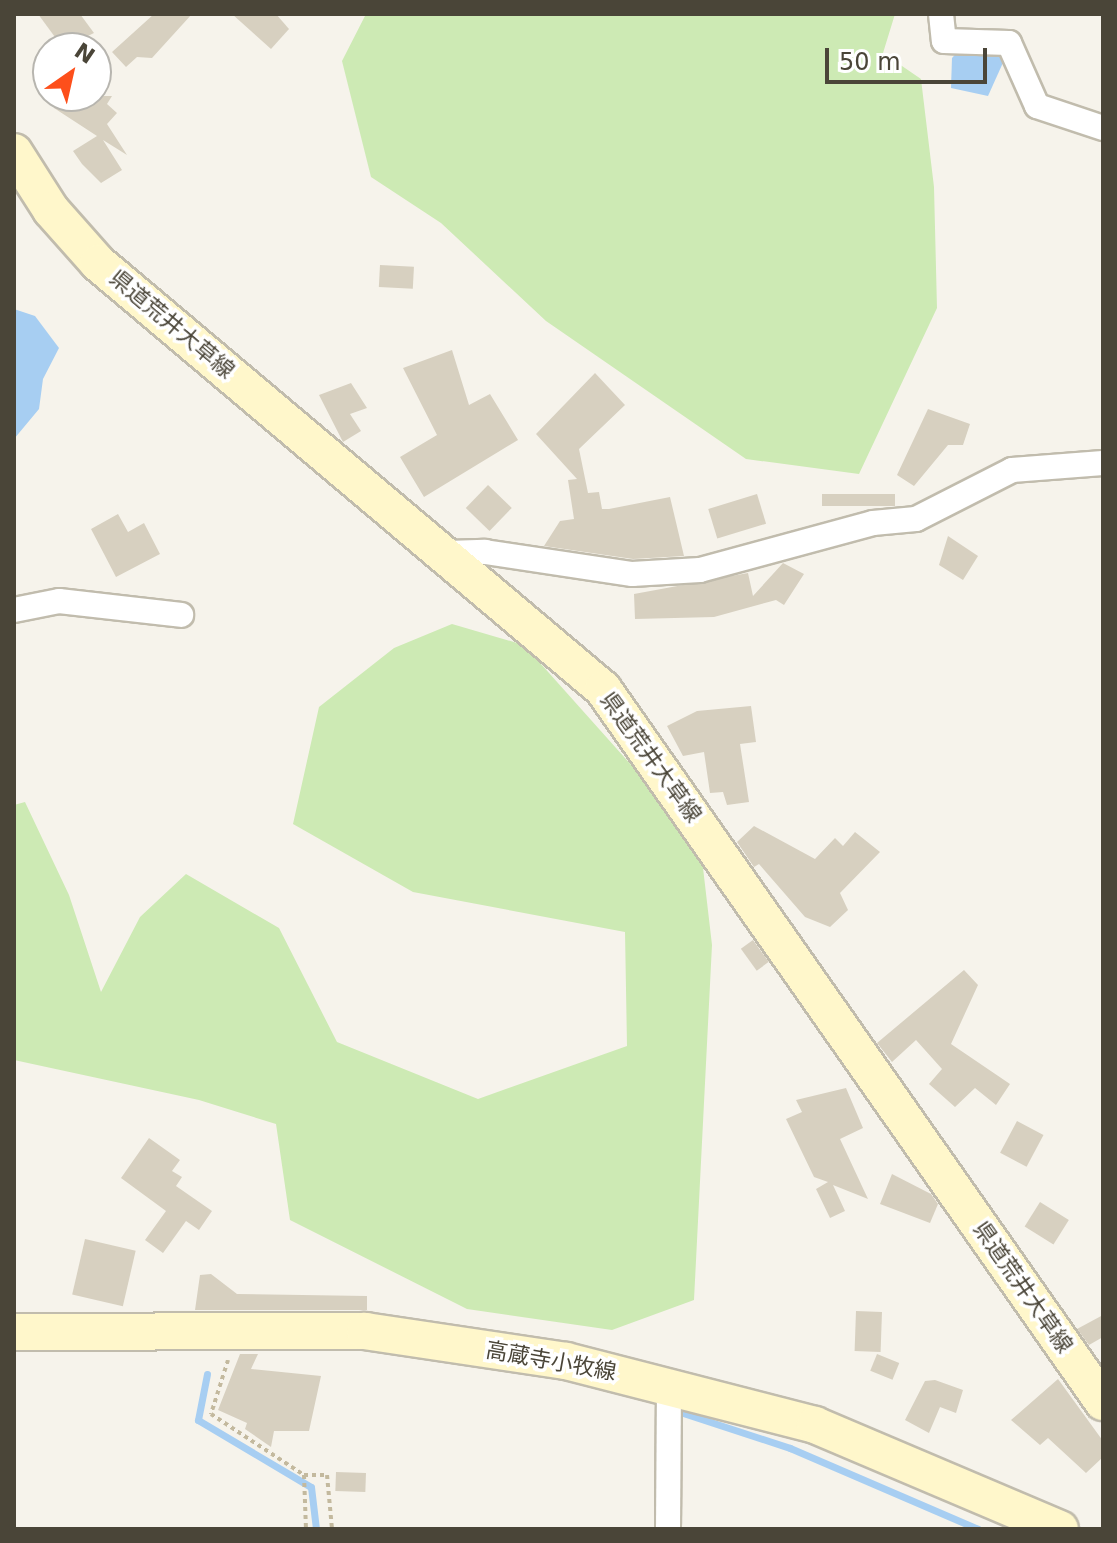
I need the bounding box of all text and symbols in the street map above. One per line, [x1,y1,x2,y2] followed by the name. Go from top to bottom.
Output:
[32,32,112,112] north arrow
[829,32,991,82] scale bar
[70,38,99,69] text: N
[839,48,901,76] text: 50 m
[105,264,239,384] street label: 県道荒井大草線
[595,687,707,827] street label: 県道荒井大草線
[968,1216,1078,1358] street label: 県道荒井大草線
[484,1337,618,1385] street label: 高蔵寺小牧線

